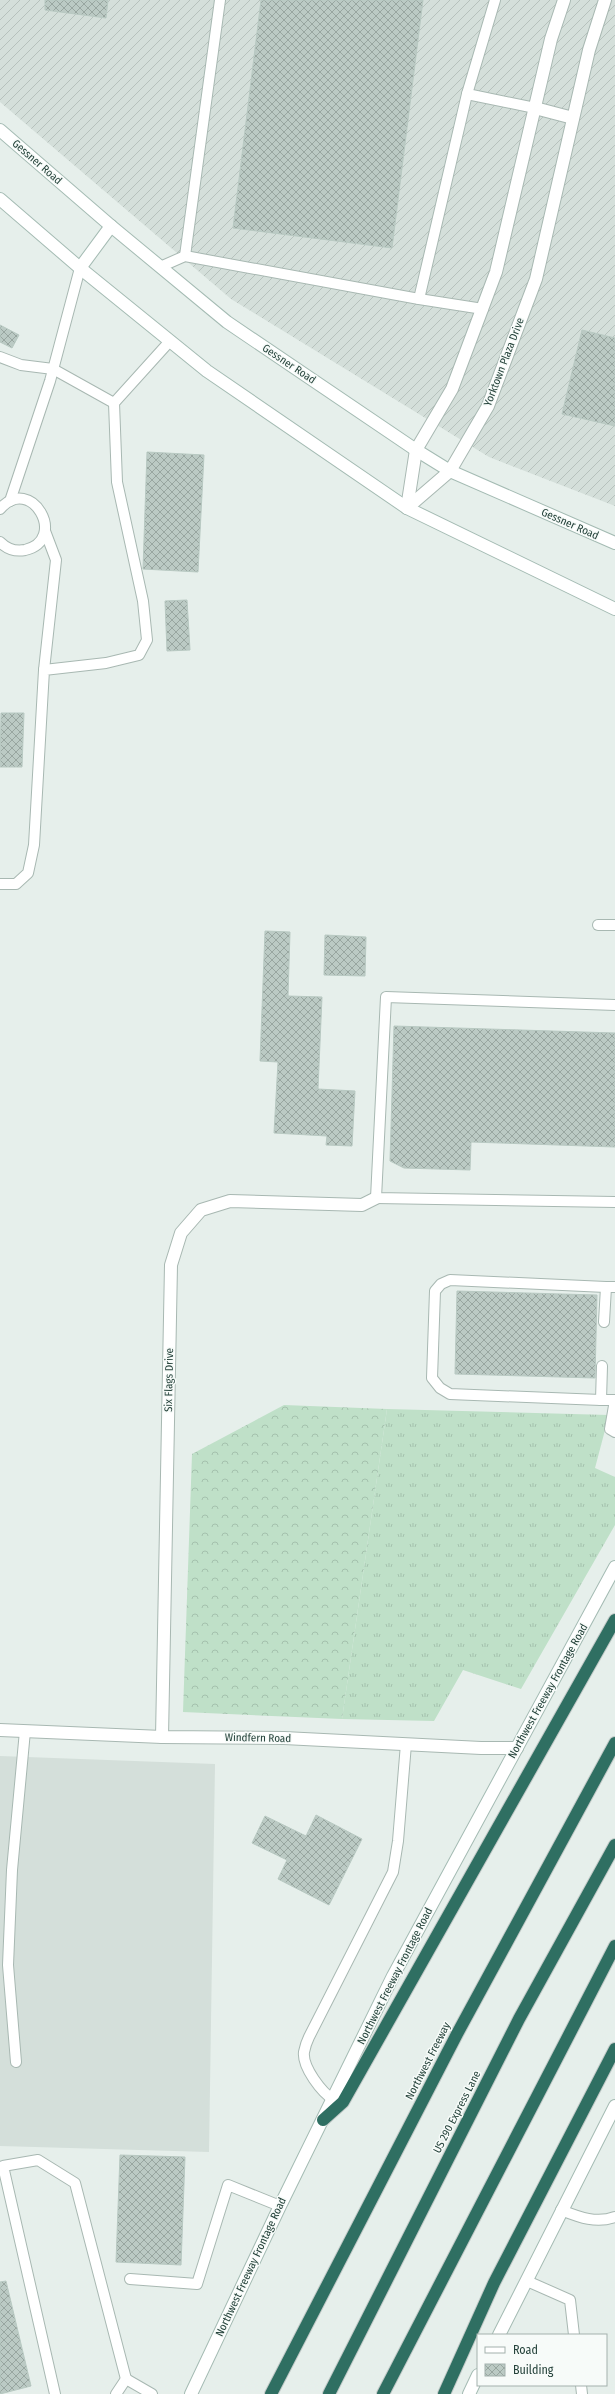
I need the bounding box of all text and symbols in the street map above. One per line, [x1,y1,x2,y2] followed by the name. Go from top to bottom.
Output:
[10,137,64,187] street label: Gessner Road
[481,316,527,408] street label: Yorktown Plaza Drive
[260,341,318,387] street label: Gessner Road
[539,506,601,542] street label: Gessner Road
[162,1348,176,1412] street label: Six Flags Drive
[505,1621,591,1761] street label: Northwest Freeway Frontage Road
[225,1731,291,1745] street label: Windfern Road
[355,1905,435,2047] street label: Northwest Freeway Frontage Road
[403,2020,453,2102] street label: Northwest Freeway
[431,2069,483,2155] street label: US 290 Express Lane
[213,2195,289,2339] street label: Northwest Freeway Frontage Road
[477,2334,607,2386] legend
[513,2343,538,2357] text: Road
[513,2363,554,2377] text: Building

